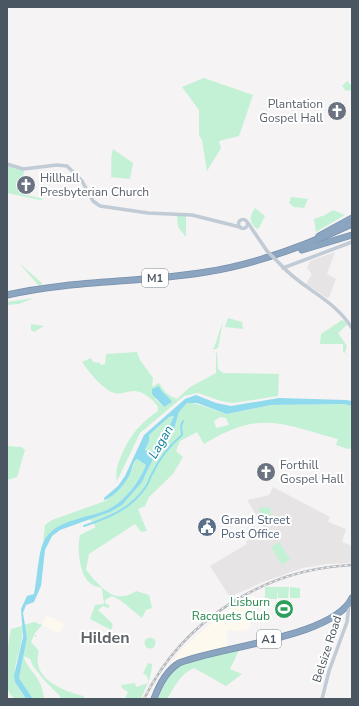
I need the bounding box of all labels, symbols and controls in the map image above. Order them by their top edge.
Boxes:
place label: Plantation Gospel Hall [259,96,323,126]
church icon: Plantation Gospel Hall [326,100,348,122]
place label: Hillhall Presbyterian Church [40,170,149,200]
church icon: Hillhall Presbyterian Church [15,174,37,196]
road number: M1 [142,269,168,287]
water label: Lagan [144,422,178,462]
place label: Forthill Gospel Hall [280,457,344,487]
church icon: Forthill Gospel Hall [255,461,277,483]
place label: Grand Street Post Office [221,512,291,542]
public building icon: Grand Street Post Office [196,516,218,538]
place label: Lisburn Racquets Club [192,594,270,624]
sports icon: Lisburn Racquets Club [273,598,295,620]
street label: Belsize Road [309,614,345,684]
district label: Hilden [80,627,130,649]
road number: A1 [257,630,281,648]

